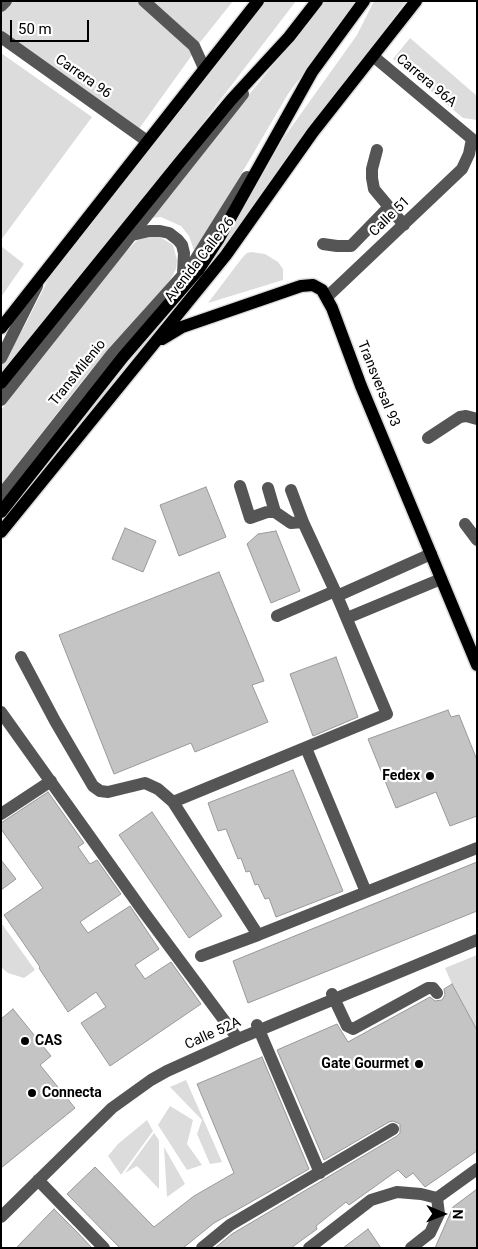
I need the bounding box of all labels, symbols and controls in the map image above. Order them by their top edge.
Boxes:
scale bar [12,10,91,42]
text: 50 m [18,20,52,38]
street label: Carrera 96A [392,51,460,111]
street label: Carrera 96 [52,52,114,102]
street label: Calle 51 [366,194,414,240]
street label: Avenida Calle 26 [162,214,238,306]
street label: TransMilenio [46,336,110,410]
street label: Transversal 93 [353,339,403,429]
place label: Fedex [382,768,420,784]
marker: Fedex [424,770,436,782]
street label: Calle 52A [182,1014,244,1054]
place label: CAS [35,1033,62,1049]
marker: CAS [19,1035,31,1047]
place label: Gate Gourmet [321,1056,409,1072]
marker: Gate Gourmet [413,1058,425,1070]
place label: Connecta [42,1085,102,1101]
marker: Connecta [26,1087,38,1099]
north arrow [418,1189,468,1239]
text: N [450,1209,466,1219]

